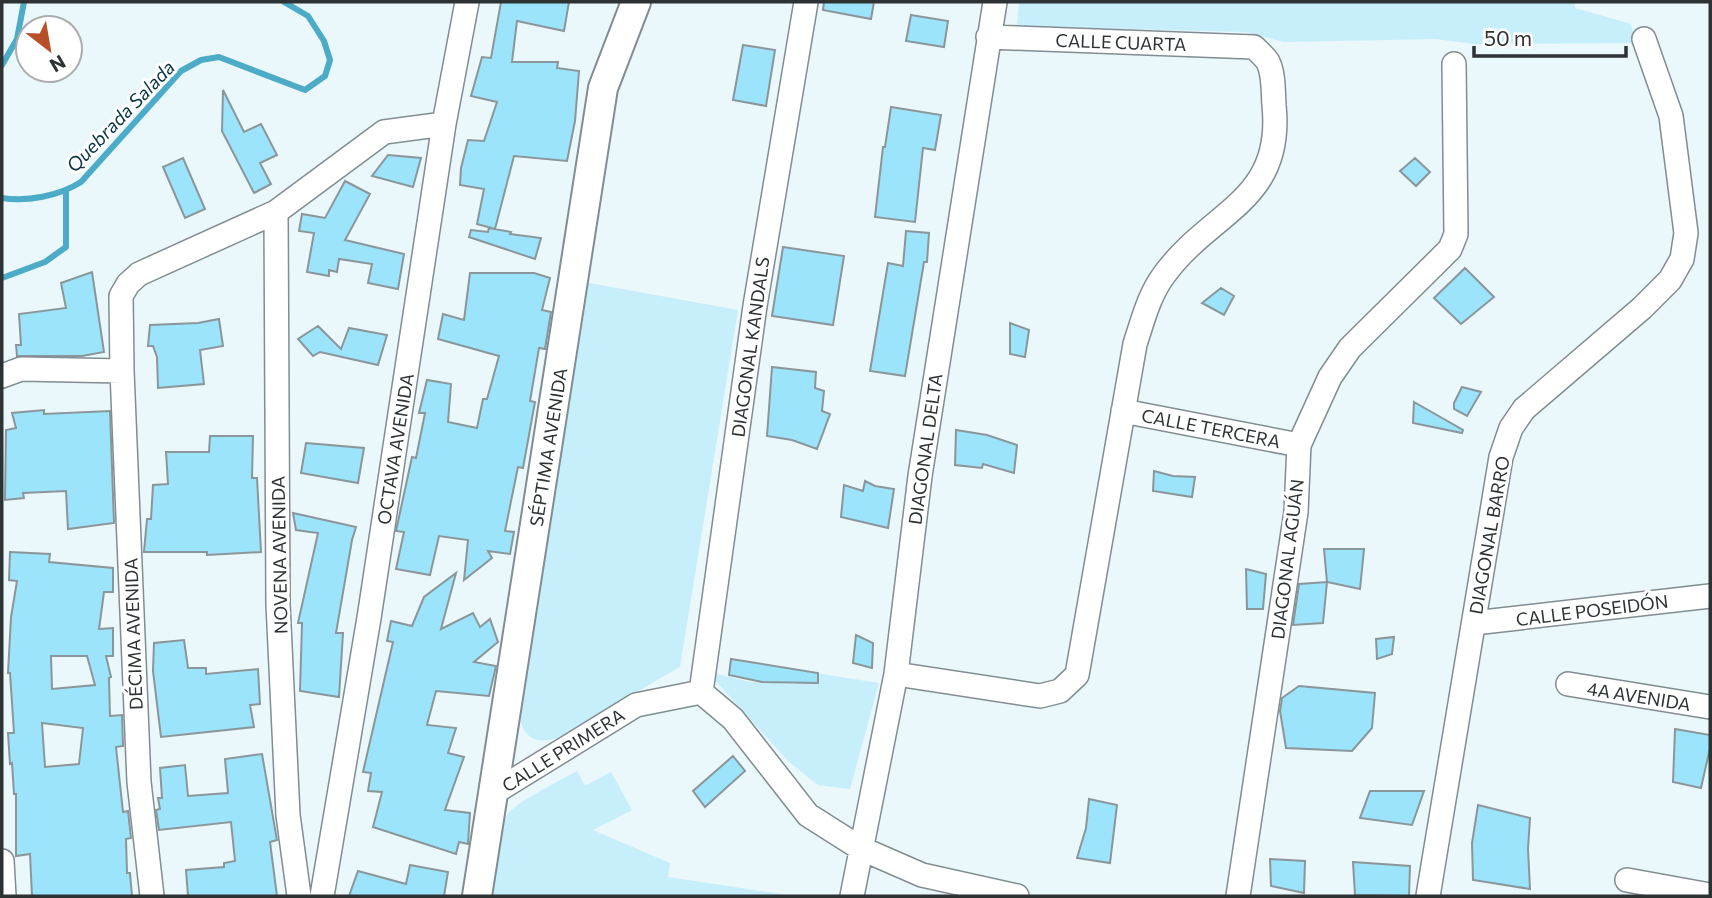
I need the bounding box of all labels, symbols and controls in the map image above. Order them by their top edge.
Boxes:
north arrow [14,14,84,84]
scale bar [1474,14,1626,58]
text: 50 m [1484,25,1532,50]
street label: CALLE CUARTA [1055,29,1187,55]
text: N [46,50,70,78]
water label: Quebrada Salada [61,55,179,177]
street label: DIAGONAL KANDALS [726,255,774,439]
street label: SÉPTIMA AVENIDA [525,366,571,528]
street label: OCTAVA AVENIDA [372,372,418,526]
street label: DIAGONAL DELTA [903,372,947,526]
street label: CALLE TERCERA [1140,404,1282,452]
street label: DIAGONAL BARRO [1464,454,1514,616]
street label: NOVENA AVENIDA [267,476,291,634]
street label: DIAGONAL AGUÁN [1266,478,1308,640]
street label: DÉCIMA AVENIDA [119,558,147,710]
street label: CALLE POSEIDÓN [1515,590,1669,630]
street label: 4A AVENIDA [1586,677,1692,715]
street label: CALLE PRIMERA [498,704,628,796]

